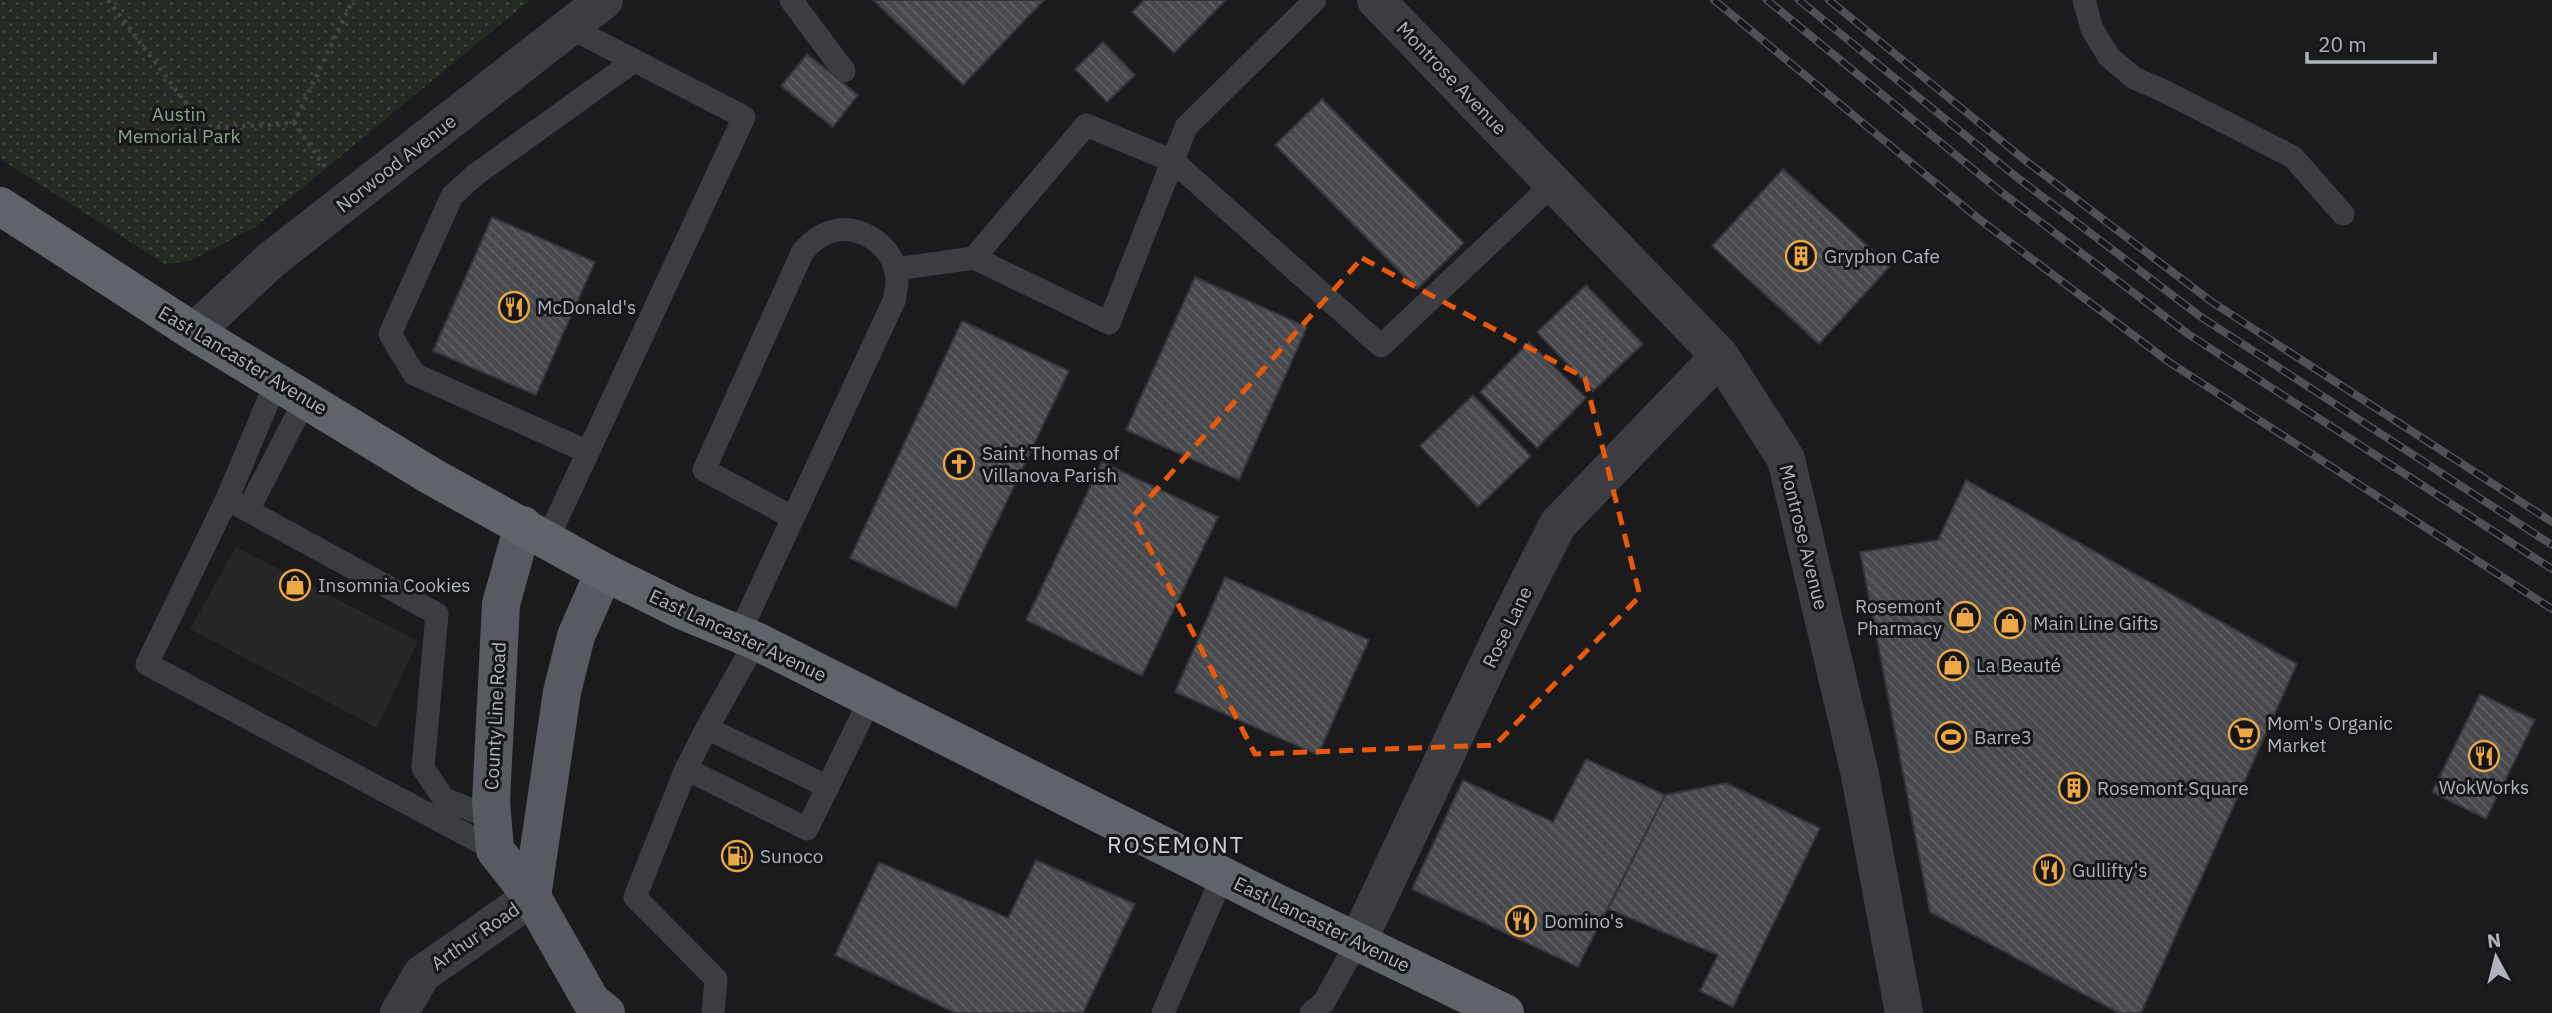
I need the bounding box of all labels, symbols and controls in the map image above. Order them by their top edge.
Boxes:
street label: Montrose Avenue [1392,16,1512,140]
scale bar [2307,21,2435,65]
text: 20 m [2318,30,2367,58]
park label: Austin Memorial Park [117,102,241,148]
street label: Norwood Avenue [331,109,461,217]
building icon: Gryphon Cafe [1784,239,1818,273]
place label: Gryphon Cafe [1824,244,1940,268]
restaurant icon: McDonald's [497,290,531,324]
place label: McDonald's [537,295,636,319]
street label: East Lancaster Avenue [154,300,332,420]
place label: Saint Thomas of Villanova Parish [982,441,1119,487]
church icon: Saint Thomas of Villanova Parish [942,447,976,481]
street label: Montrose Avenue [1774,462,1834,612]
shop icon: Insomnia Cookies [278,568,312,602]
place label: Insomnia Cookies [318,573,471,597]
street label: Rose Lane [1477,582,1537,672]
street label: East Lancaster Avenue [646,583,830,687]
place label: Rosemont Pharmacy [1855,594,1943,640]
shop icon: Rosemont Pharmacy [1948,600,1982,634]
shop icon: Main Line Gifts [1993,606,2027,640]
place label: Main Line Gifts [2033,611,2159,635]
street label: County Line Road [479,641,511,791]
shop icon: La Beauté [1936,648,1970,682]
place label: La Beauté [1976,653,2061,677]
place label: Mom's Organic Market [2267,711,2393,757]
supermarket icon: Mom's Organic Market [2227,717,2261,751]
sports icon: Barre3 [1934,720,1968,754]
place label: Barre3 [1974,725,2032,749]
restaurant icon: WokWorks [2467,739,2501,773]
building icon: Rosemont Square [2057,771,2091,805]
place label: WokWorks [2439,775,2529,799]
place label: Rosemont Square [2097,776,2249,800]
district label: ROSEMONT [1107,829,1245,859]
fuel station icon: Sunoco [720,839,754,873]
place label: Sunoco [760,844,823,868]
restaurant icon: Gullifty's [2032,853,2066,887]
place label: Gullifty's [2072,858,2148,882]
street label: East Lancaster Avenue [1230,871,1414,977]
street label: Arthur Road [426,897,524,975]
restaurant icon: Domino's [1504,904,1538,938]
place label: Domino's [1544,909,1624,933]
north arrow [2461,922,2531,992]
text: N [2486,927,2502,953]

